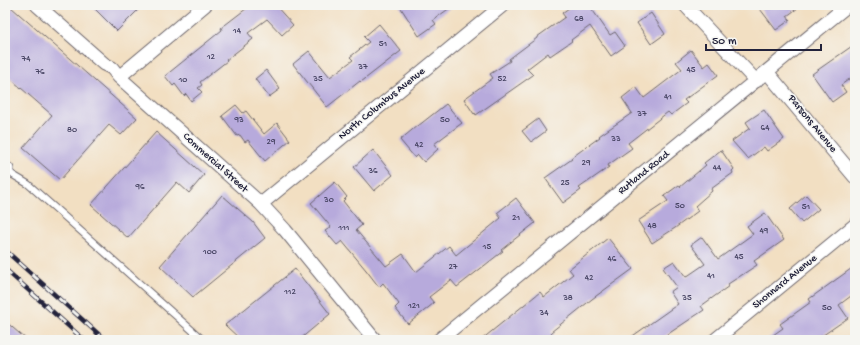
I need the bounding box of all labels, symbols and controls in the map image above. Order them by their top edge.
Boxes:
house number: 68 [574,14,584,25]
house number: 14 [232,26,242,37]
scale bar [706,26,821,52]
text: 50 m [712,35,737,49]
house number: 51 [379,39,388,50]
house number: 12 [206,52,216,63]
house number: 74 [21,54,31,65]
house number: 37 [357,62,368,73]
street label: North Columbus Avenue [336,65,428,143]
house number: 45 [687,65,696,76]
house number: 76 [34,67,45,78]
house number: 35 [312,74,323,85]
house number: 52 [497,74,507,85]
house number: 10 [178,75,187,86]
house number: 41 [664,92,672,103]
street label: Parsons Avenue [784,92,839,156]
house number: 37 [636,109,647,120]
house number: 93 [233,115,244,126]
house number: 50 [440,115,450,126]
house number: 64 [761,123,770,134]
house number: 80 [67,125,77,136]
street label: Commercial Street [180,131,251,196]
house number: 33 [610,134,621,145]
house number: 29 [267,137,276,148]
house number: 42 [415,140,424,151]
street label: Rutland Road [616,148,673,197]
house number: 29 [582,158,591,169]
house number: 44 [713,163,722,174]
house number: 36 [367,166,378,177]
house number: 25 [560,178,570,189]
house number: 96 [134,182,145,193]
house number: 30 [323,195,334,206]
house number: 50 [675,201,685,212]
house number: 51 [802,202,811,213]
house number: 21 [512,213,520,224]
house number: 48 [647,221,657,232]
house number: 111 [338,223,350,234]
house number: 49 [760,226,769,237]
house number: 15 [482,242,491,253]
house number: 100 [202,247,217,258]
house number: 45 [735,252,744,263]
street label: Shonnard Avenue [750,252,820,312]
house number: 46 [608,254,617,265]
house number: 27 [448,262,458,273]
house number: 41 [707,271,715,282]
house number: 42 [585,273,594,284]
house number: 112 [283,287,296,298]
house number: 38 [562,293,573,304]
house number: 35 [681,293,692,304]
house number: 121 [407,301,420,312]
house number: 50 [822,303,832,314]
house number: 34 [539,308,549,319]

